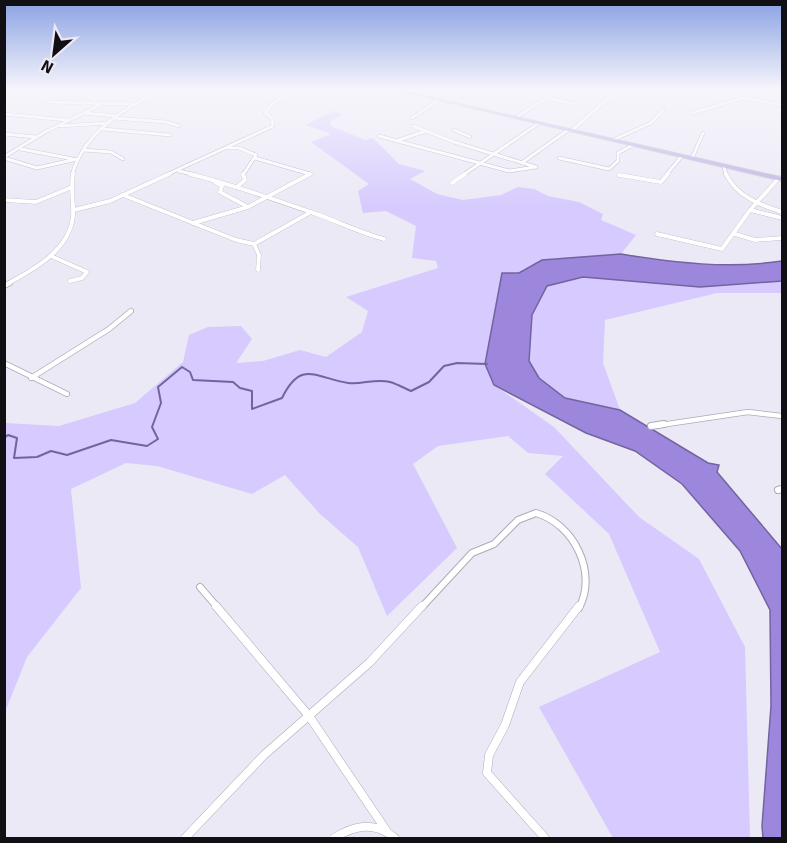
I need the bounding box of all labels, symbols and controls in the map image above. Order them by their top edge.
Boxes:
north arrow [24,24,84,84]
text: N [38,55,57,78]

